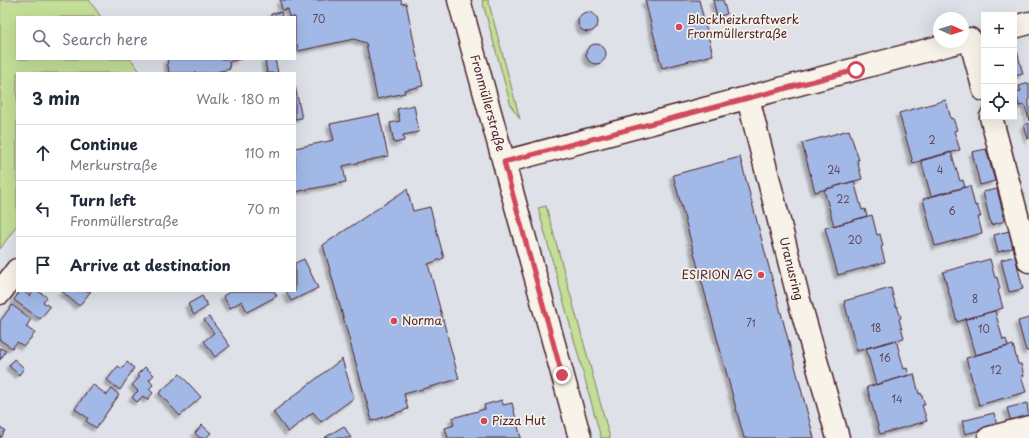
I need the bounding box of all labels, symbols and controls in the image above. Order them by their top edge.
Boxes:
place label: Blockheizkraftwerk Fronmüllerstraße [687,10,799,42]
house number: 70 [313,11,325,26]
north arrow [933,12,969,48]
map controls [981,12,1017,120]
button: + [981,12,1017,48]
search box [16,16,296,60]
marker: Blockheizkraftwerk Fronmüllerstraße [674,22,684,32]
icon: search [30,27,52,49]
text: Search here [62,27,148,50]
button: − [981,48,1017,84]
street label: Fronmüllerstraße [466,52,510,154]
route start [847,61,865,79]
button: locate [981,84,1017,120]
text: 3 min [32,85,80,111]
text: Walk · 180 m [197,89,280,108]
text: Continue [70,132,138,155]
house number: 2 [928,132,936,147]
icon: ahead [32,142,54,164]
text: 110 m [245,143,280,162]
text: Merkurstraße [70,155,157,174]
house number: 24 [827,162,841,177]
house number: 4 [937,162,944,177]
text: Turn left [70,188,136,211]
house number: 22 [836,191,850,206]
icon: left [32,198,54,220]
text: 70 m [247,199,280,218]
house number: 6 [948,203,956,218]
text: Fronmüllerstraße [70,211,178,230]
house number: 20 [848,232,862,247]
street label: Uranusring [775,235,809,302]
text: Arrive at destination [70,253,231,276]
icon: arrive [32,254,54,276]
place label: ESIRION AG [682,265,753,283]
marker: ESIRION AG [756,270,766,280]
house number: 8 [972,291,978,306]
place label: Norma [402,311,442,329]
house number: 71 [746,315,756,330]
marker: Norma [389,316,399,326]
house number: 18 [871,320,881,335]
house number: 10 [978,321,990,336]
house number: 16 [879,350,891,365]
house number: 12 [990,362,1002,377]
route end [553,366,571,384]
house number: 14 [891,391,903,406]
place label: Pizza Hut [492,411,546,429]
marker: Pizza Hut [479,416,489,426]

